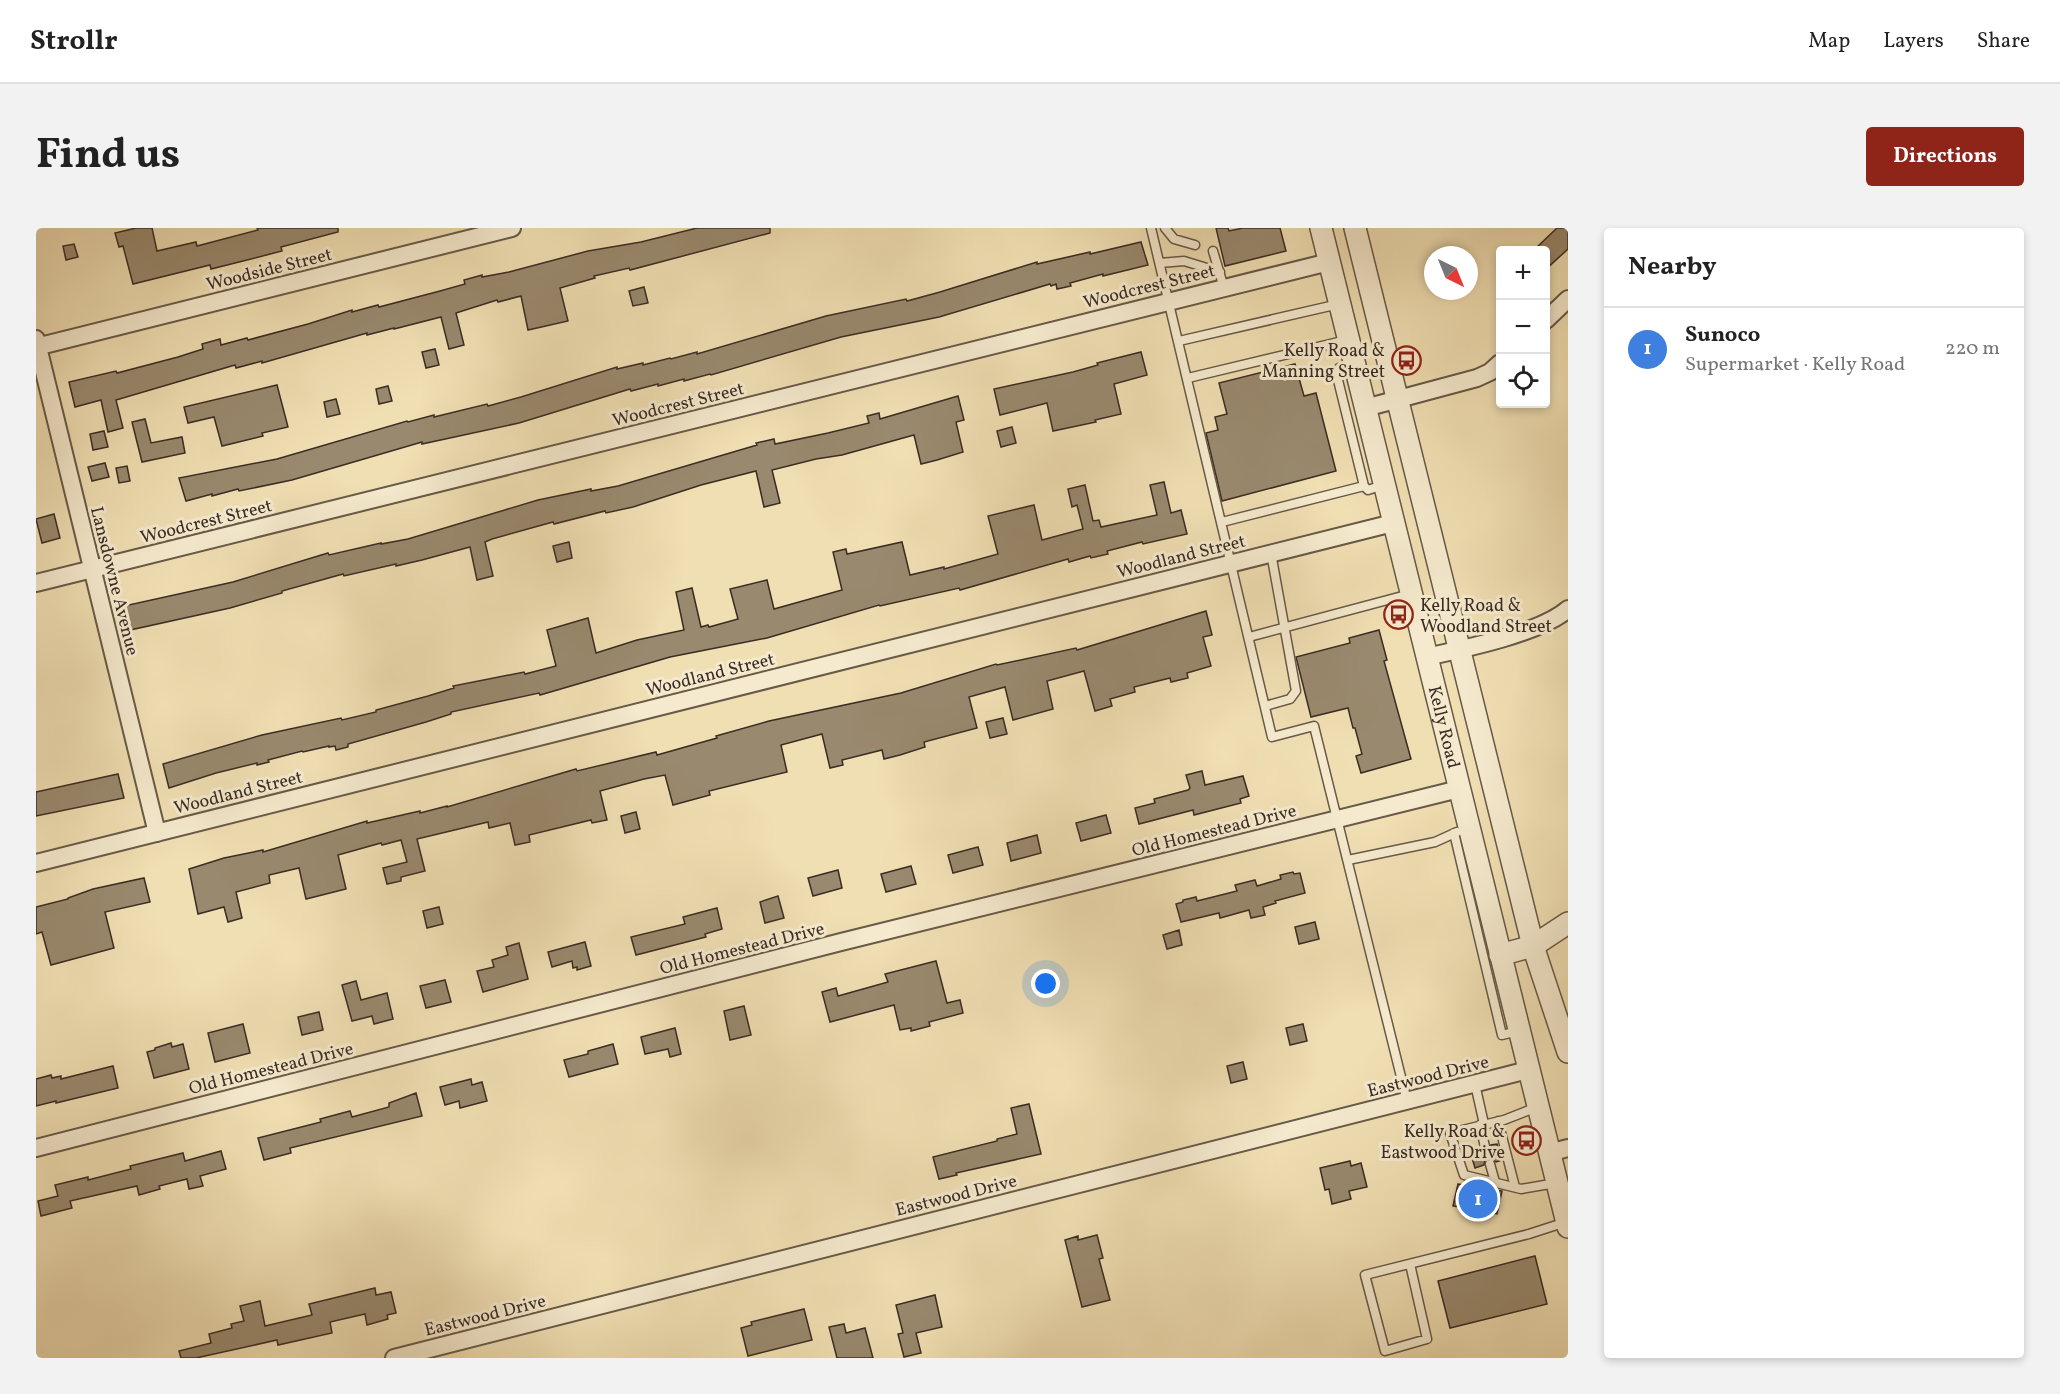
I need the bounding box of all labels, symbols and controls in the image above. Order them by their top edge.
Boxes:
text: Strollr [30,22,118,61]
text: Map [1808,27,1850,56]
text: Layers [1883,27,1944,56]
text: Share [1977,27,2030,56]
text: Find us [36,127,180,186]
button: Directions [1866,127,2024,186]
street label: Woodside Street [204,243,335,298]
north arrow [1424,246,1478,300]
map controls [1496,246,1550,408]
button: + [1496,246,1550,300]
text: Nearby [1628,249,1717,285]
street label: Woodcrest Street [1081,259,1218,316]
button: − [1496,300,1550,354]
text: Sunoco [1685,320,1760,351]
text: 1 [1643,335,1652,363]
text: 220 m [1945,335,2000,363]
place label: Kelly Road & Manning Street [1262,339,1385,385]
bus stop icon: Kelly Road & Manning Street [1390,344,1422,376]
text: Supermarket · Kelly Road [1685,351,1905,379]
button: locate [1496,354,1550,408]
street label: Woodcrest Street [610,377,747,434]
street label: Woodcrest Street [138,494,275,551]
street label: Lansdowne Avenue [83,504,144,658]
street label: Woodland Street [1114,529,1248,586]
place label: Kelly Road & Woodland Street [1420,594,1552,640]
bus stop icon: Kelly Road & Woodland Street [1383,599,1415,631]
street label: Woodland Street [643,647,777,704]
street label: Kelly Road [1421,683,1465,771]
street label: Woodland Street [171,765,305,822]
street label: Old Homestead Drive [1129,799,1299,864]
street label: Old Homestead Drive [657,917,827,982]
your location [1031,969,1060,998]
street label: Old Homestead Drive [186,1037,356,1102]
street label: Eastwood Drive [1365,1050,1492,1105]
place label: Kelly Road & Eastwood Drive [1381,1120,1505,1166]
bus stop icon: Kelly Road & Eastwood Drive [1510,1125,1542,1157]
street label: Eastwood Drive [893,1169,1020,1224]
pin: 1 [1458,1176,1498,1222]
street label: Eastwood Drive [422,1289,549,1344]

